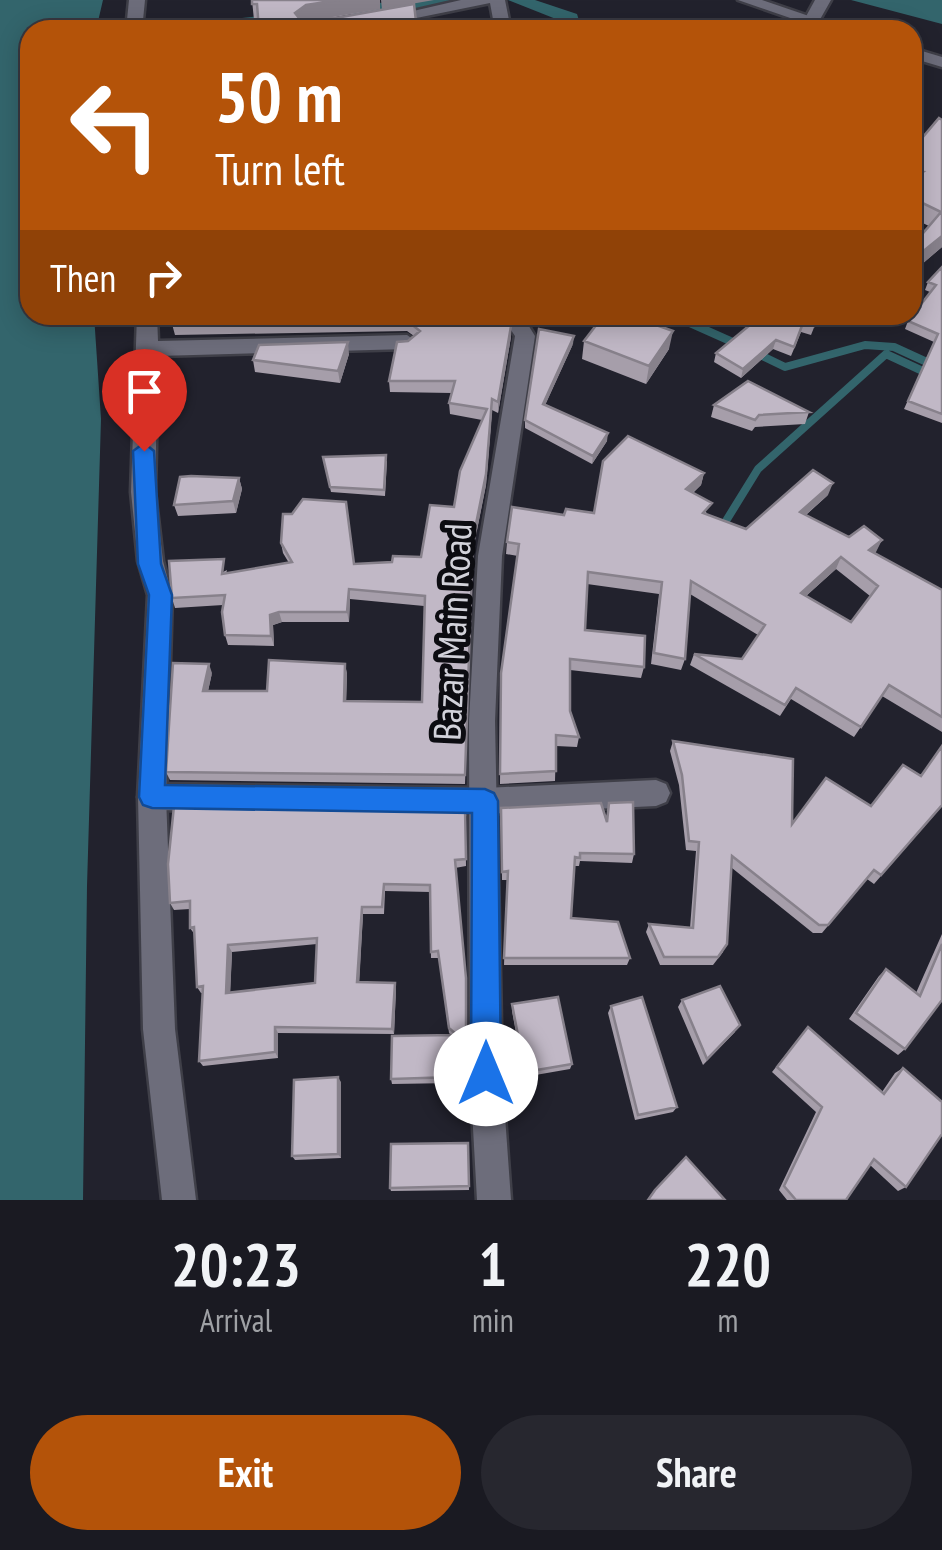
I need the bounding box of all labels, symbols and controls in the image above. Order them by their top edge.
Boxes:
text: 50 m [215,51,343,141]
icon: left [50,60,180,190]
text: Turn left [215,139,345,197]
icon: right [136,250,191,305]
text: Then [50,253,116,302]
pin [102,349,187,452]
icon: arrive [117,364,172,419]
street label: Bazar Main Road [421,522,482,742]
position arrow [434,1022,538,1126]
text: 20:23 [171,1225,301,1303]
text: 1 [479,1225,507,1303]
text: 220 [685,1225,771,1303]
text: Arrival [200,1299,272,1341]
text: min [472,1299,514,1341]
text: m [717,1299,738,1341]
button: Exit [30,1415,461,1530]
button: Share [481,1415,912,1530]

